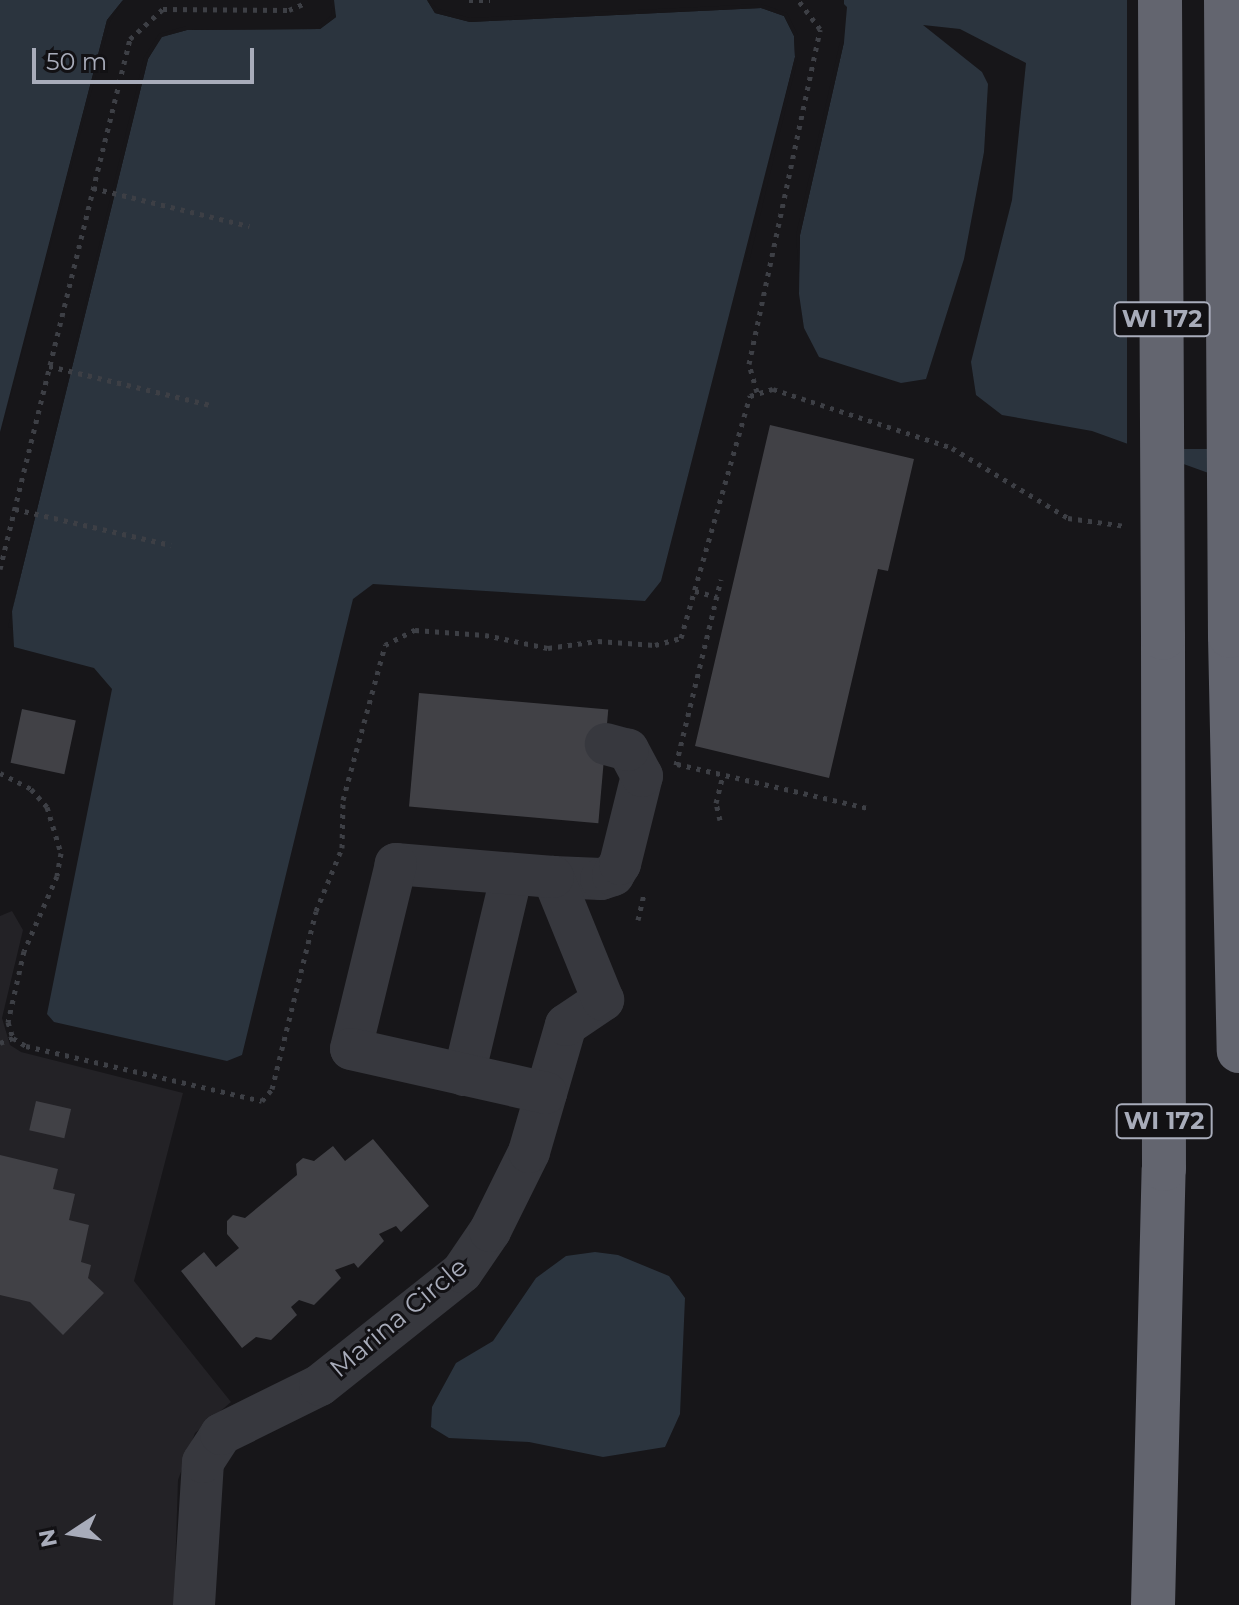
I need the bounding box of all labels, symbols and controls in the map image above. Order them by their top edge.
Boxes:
scale bar [36,32,258,82]
text: 50 m [46,47,107,76]
road number: WI 172 [1112,299,1212,339]
road number: WI 172 [1114,1101,1214,1141]
street label: Marina Circle [324,1251,474,1385]
north arrow [32,1493,112,1573]
text: N [33,1527,63,1550]

